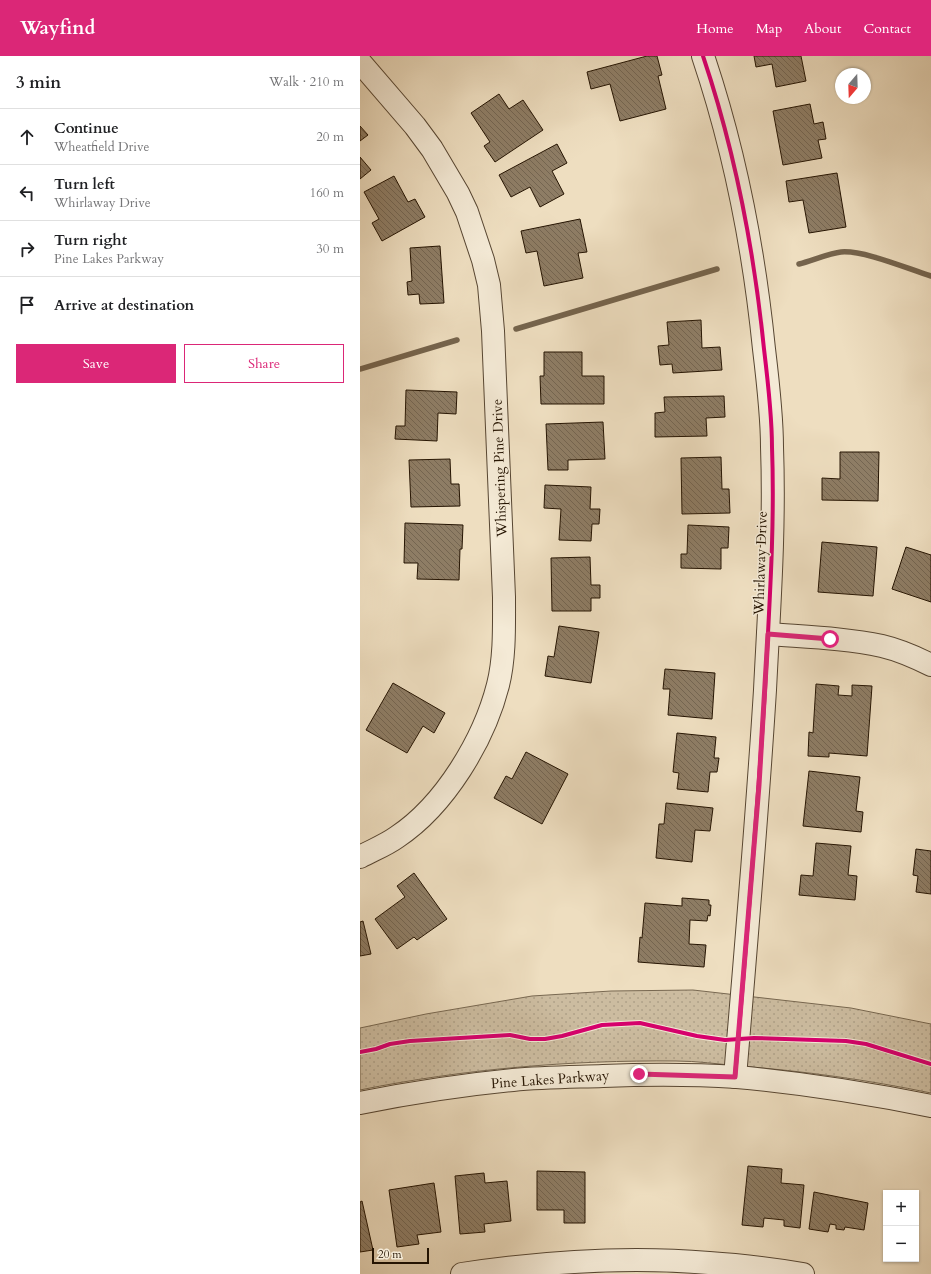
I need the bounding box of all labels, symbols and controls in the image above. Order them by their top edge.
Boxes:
text: Wayfind [20,15,95,41]
text: Home [696,19,734,38]
text: Map [756,19,782,38]
text: About [804,19,841,38]
text: Contact [863,19,911,38]
north arrow [835,68,871,104]
text: 3 min [16,71,61,94]
text: Walk · 210 m [269,73,344,91]
text: Continue [54,118,119,138]
icon: ahead [16,126,38,148]
text: 20 m [316,128,344,146]
text: Wheatfield Drive [54,138,150,156]
text: Turn left [54,174,115,194]
icon: left [16,182,38,204]
text: 160 m [310,184,344,202]
text: Whirlaway Drive [54,194,151,212]
text: Turn right [54,230,127,250]
icon: right [16,238,38,260]
text: 30 m [316,240,344,258]
text: Pine Lakes Parkway [54,250,164,268]
icon: arrive [16,294,38,316]
text: Arrive at destination [54,295,194,315]
button: Save [16,344,176,383]
button: Share [184,344,344,383]
street label: Whispering Pine Drive [488,399,511,538]
street label: Whirlaway Drive [749,511,772,616]
route start [821,630,839,648]
route end [630,1065,648,1083]
street label: Pine Lakes Parkway [490,1066,611,1093]
map controls [883,1190,919,1262]
button: + [883,1190,919,1226]
button: − [883,1226,919,1262]
scale bar [372,1246,429,1265]
text: 20 m [378,1247,402,1262]

